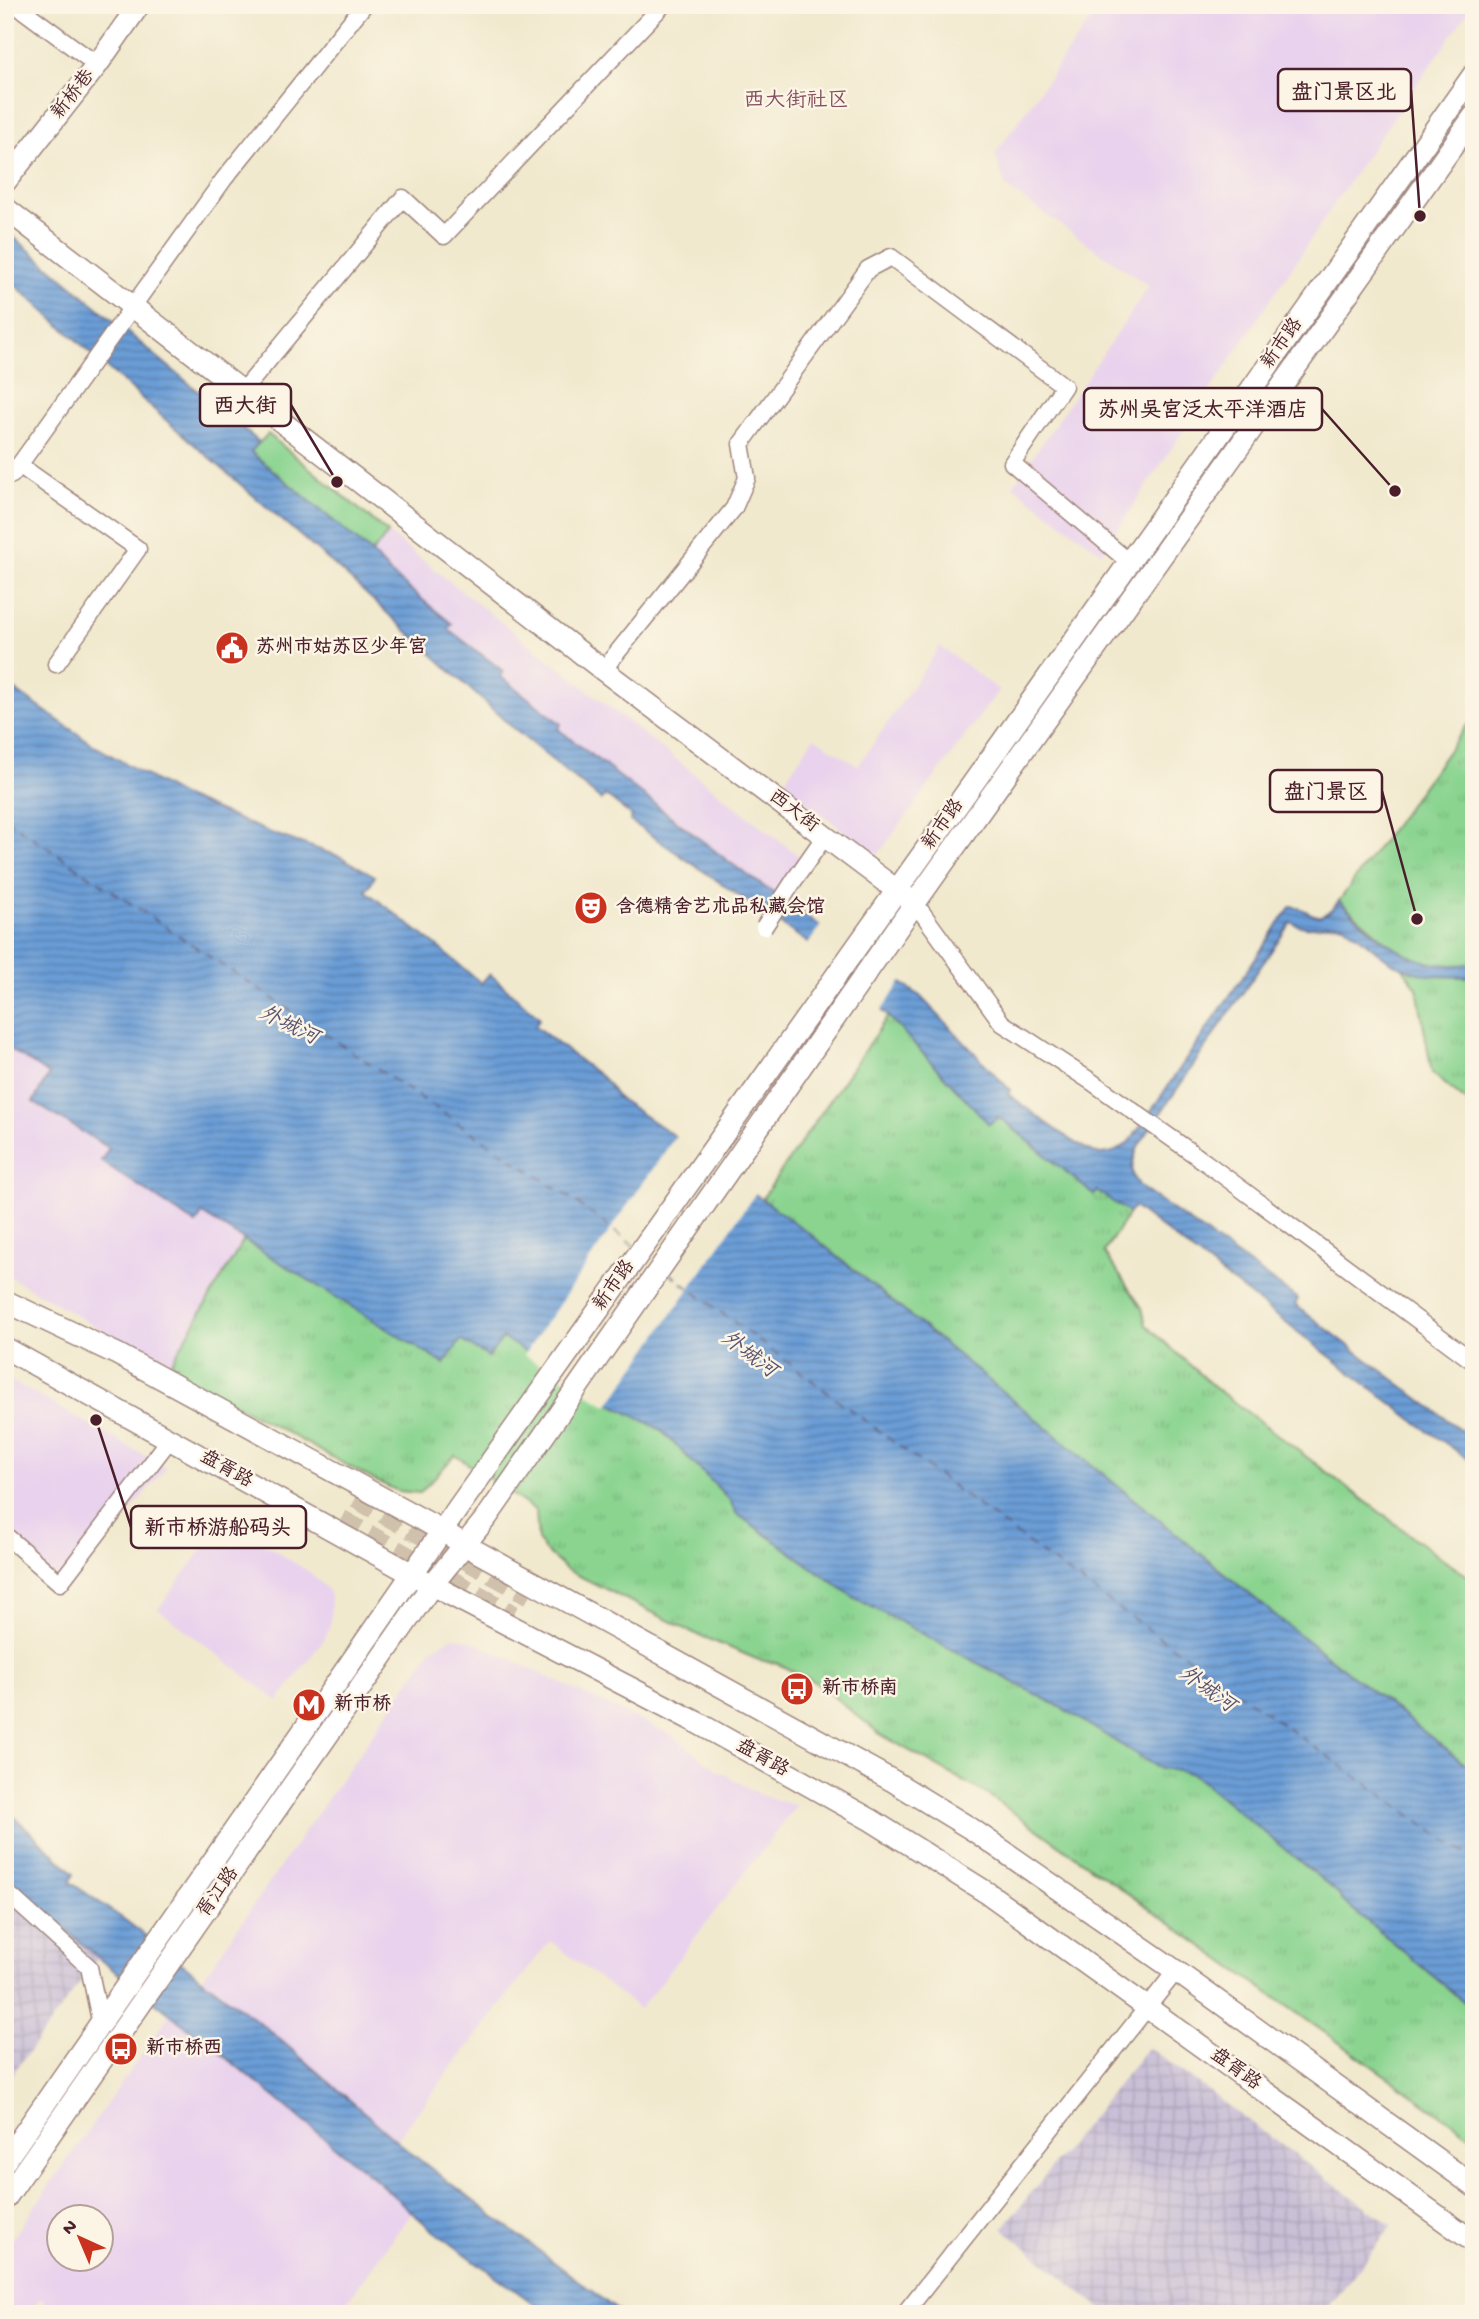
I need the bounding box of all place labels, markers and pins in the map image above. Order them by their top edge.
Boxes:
callout: 盘门景区北 [1278,69,1411,111]
callout: 西大街 [200,384,291,426]
callout: 苏州吴宫泛太平洋酒店 [1084,388,1322,430]
public building icon: 苏州市姑苏区少年宫 [213,629,251,667]
place label: 苏州市姑苏区少年宫 [256,636,427,660]
callout: 盘门景区 [1270,770,1382,812]
theatre icon: 含德精舍艺术品私藏会馆 [572,889,610,927]
place label: 含德精舍艺术品私藏会馆 [616,896,825,920]
callout: 新市桥游船码头 [131,1506,306,1548]
bus stop icon: 新市桥南 [778,1670,816,1708]
place label: 新市桥南 [822,1677,898,1701]
metro station icon: 新市桥 [290,1686,328,1724]
place label: 新市桥 [334,1693,391,1717]
bus stop icon: 新市桥西 [102,2030,140,2068]
place label: 新市桥西 [146,2037,222,2061]

